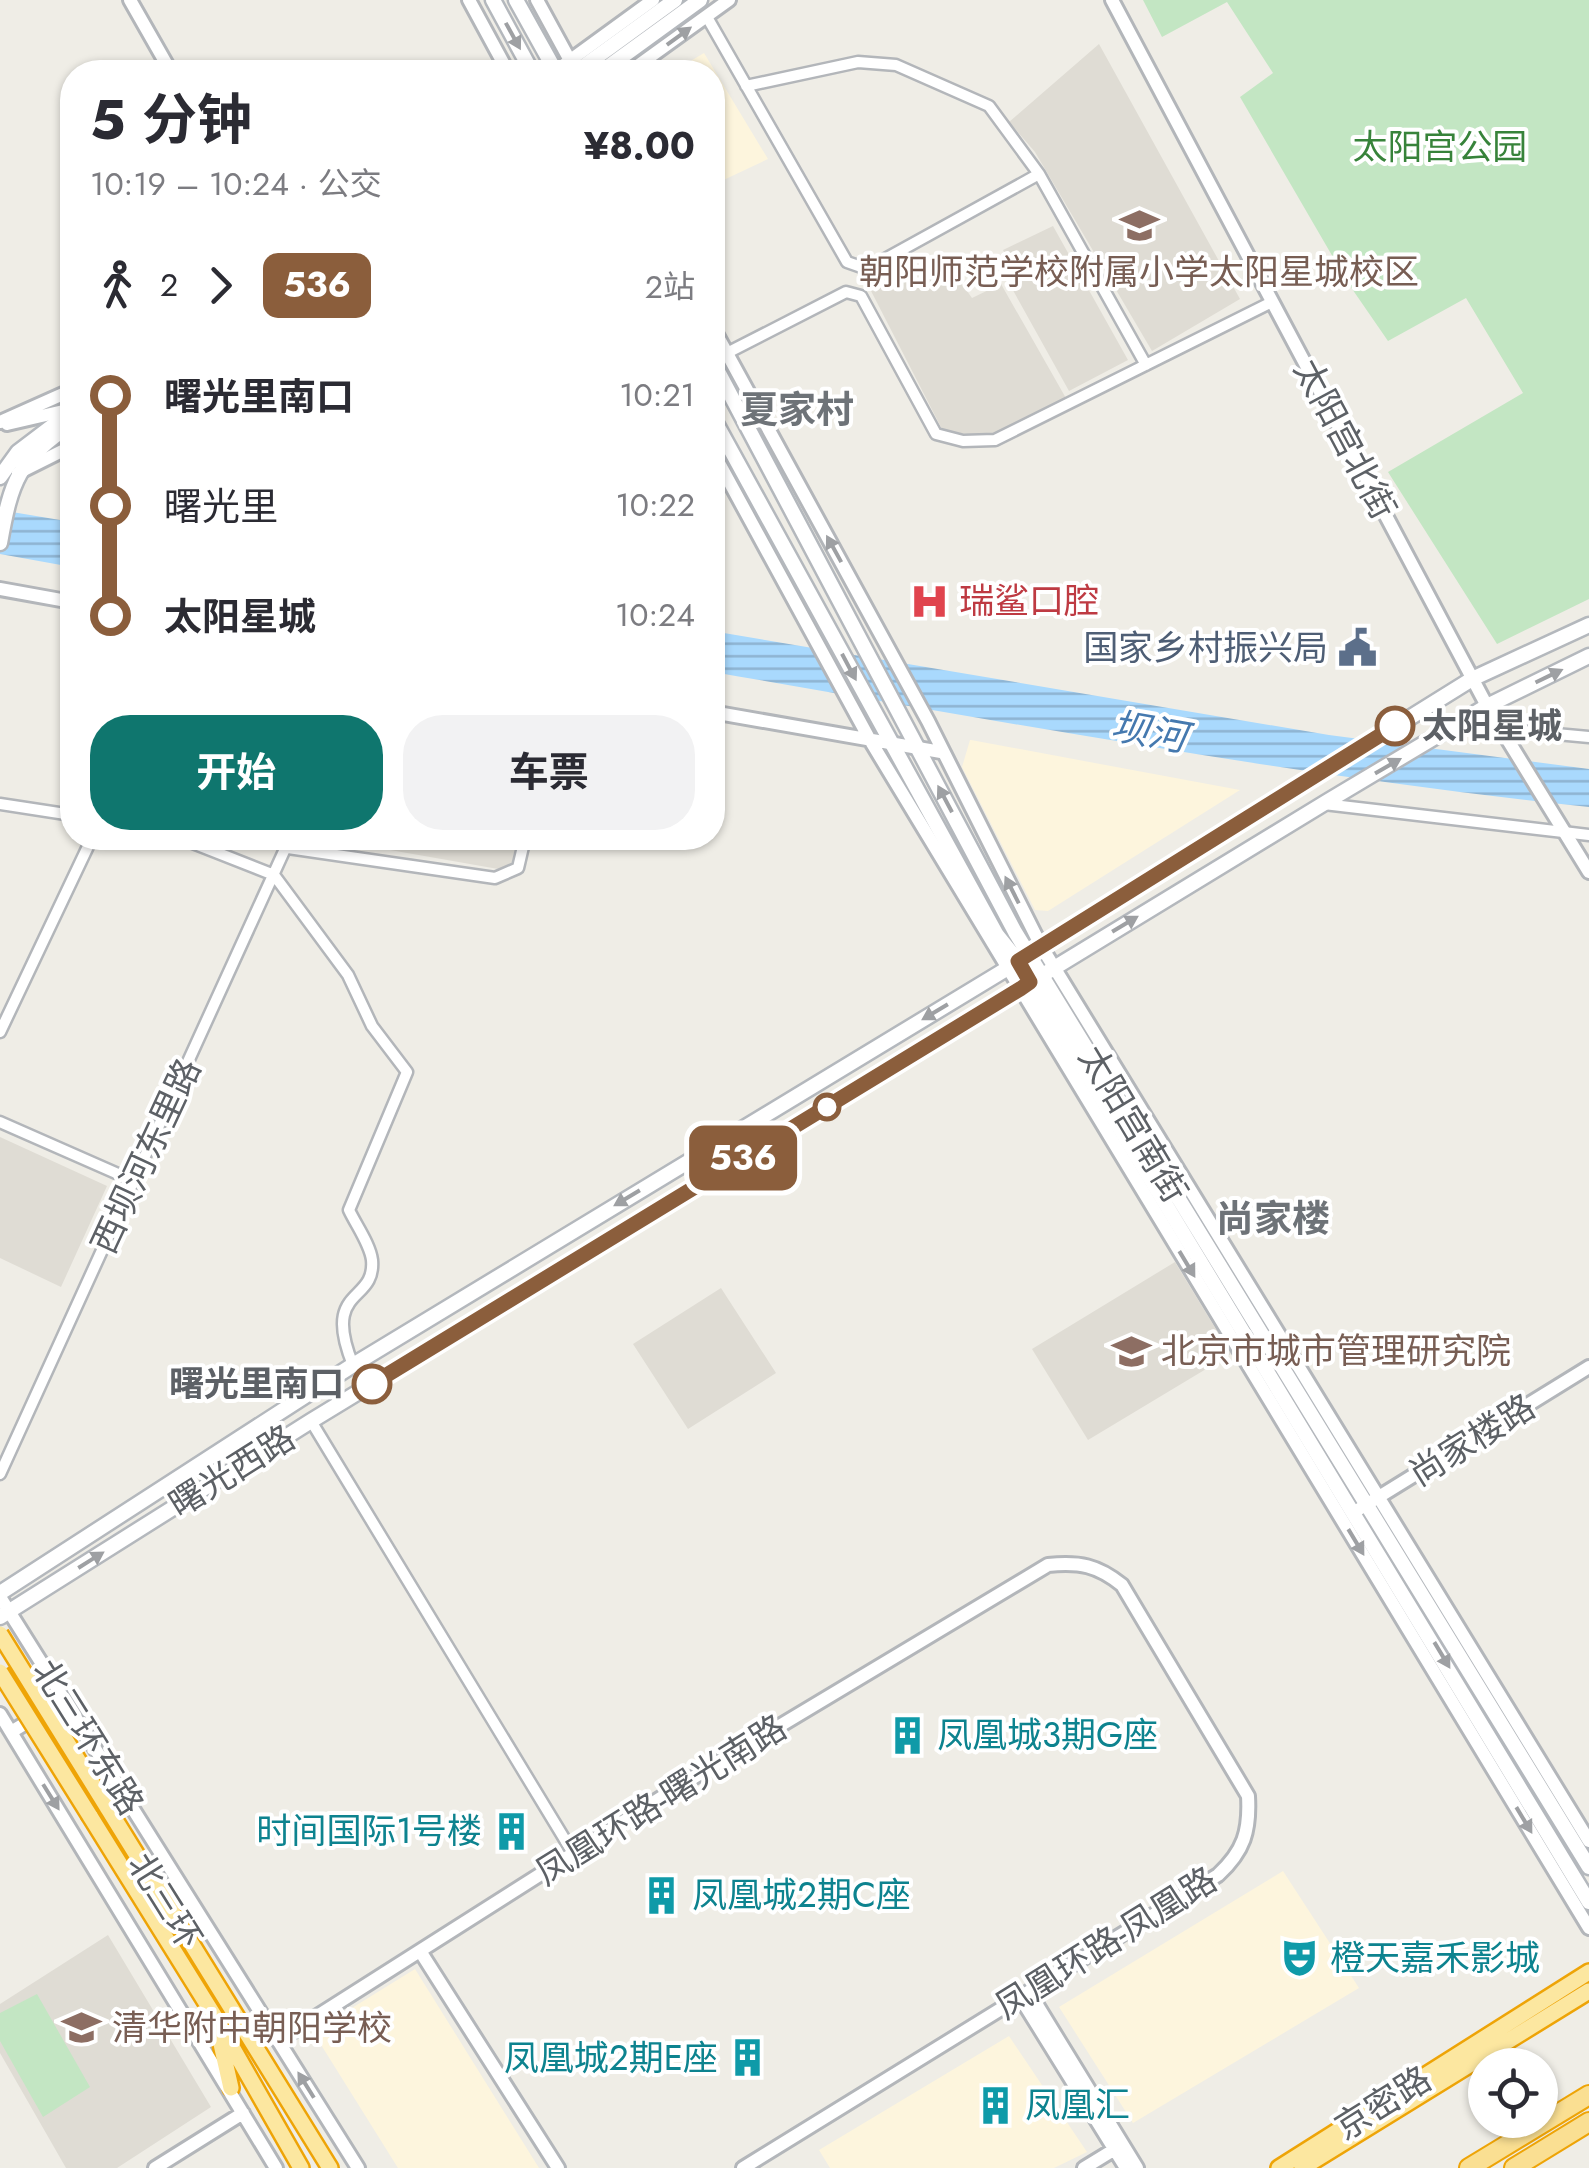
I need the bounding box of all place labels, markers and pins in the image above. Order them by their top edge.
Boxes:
school or university icon: 朝阳师范学校附属小学太阳星城校区 [1118,204,1160,246]
place label: 朝阳师范学校附属小学太阳星城校区 [859,247,1419,297]
place label: 瑞鲨口腔 [959,576,1099,626]
hospital icon: 瑞鲨口腔 [908,580,950,622]
place label: 国家乡村振兴局 [1083,623,1328,673]
public building icon: 国家乡村振兴局 [1337,627,1379,669]
place label: 太阳星城 [1422,701,1562,751]
marker: 太阳星城 [1376,707,1414,745]
unlabelled marker [814,1094,840,1120]
place label: 北京市城市管理研究院 [1161,1326,1511,1376]
school or university icon: 北京市城市管理研究院 [1110,1330,1152,1372]
place label: 曙光里南口 [169,1359,344,1409]
marker: 曙光里南口 [353,1365,391,1403]
place label: 凤凰城3期G座 [937,1710,1158,1760]
building icon: 凤凰城3期G座 [886,1714,928,1756]
place label: 时间国际1号楼 [256,1806,482,1856]
building icon: 时间国际1号楼 [491,1810,533,1852]
place label: 凤凰城2期C座 [692,1870,911,1920]
building icon: 凤凰城2期C座 [641,1874,683,1916]
place label: 橙天嘉禾影城 [1330,1933,1540,1983]
theatre icon: 橙天嘉禾影城 [1279,1937,1321,1979]
place label: 清华附中朝阳学校 [112,2003,392,2053]
school or university icon: 清华附中朝阳学校 [61,2007,103,2049]
place label: 凤凰城2期E座 [504,2033,718,2083]
building icon: 凤凰城2期E座 [727,2037,769,2079]
place label: 凤凰汇 [1025,2080,1130,2130]
building icon: 凤凰汇 [974,2084,1016,2126]

